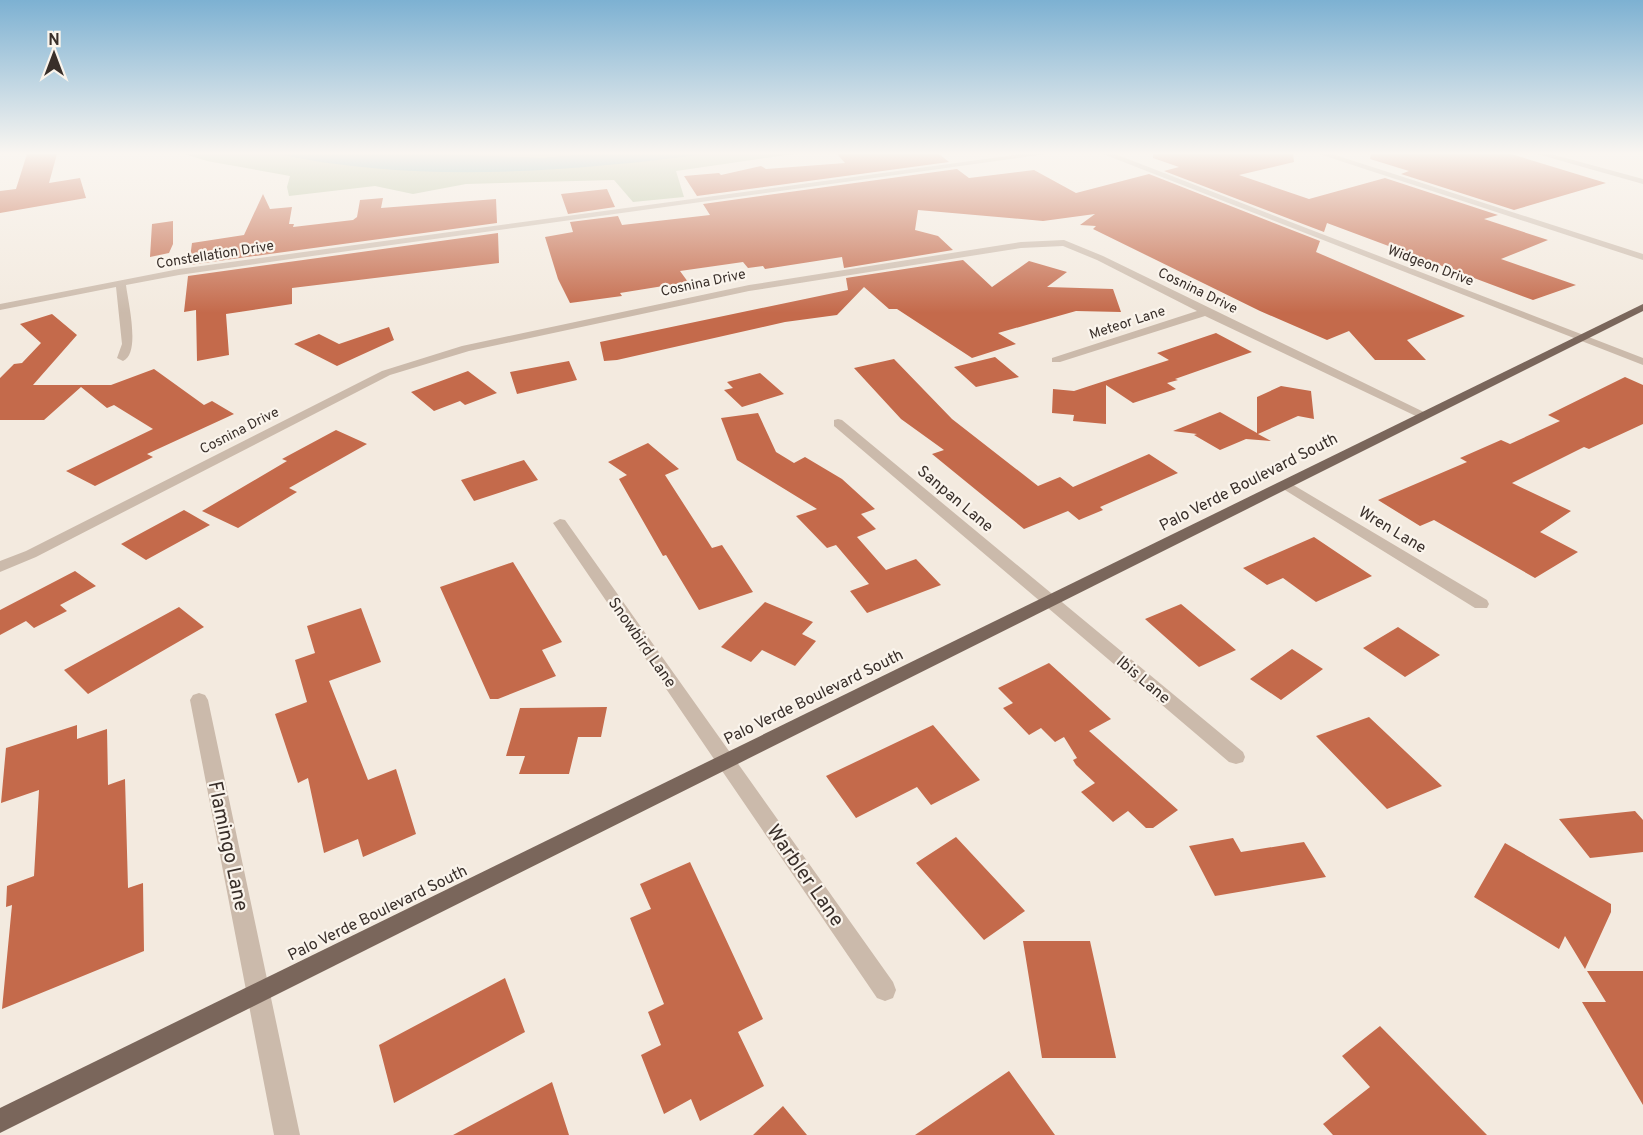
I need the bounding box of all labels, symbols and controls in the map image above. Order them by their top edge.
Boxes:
north arrow [24,24,84,84]
text: N [48,31,60,51]
street label: Constellation Drive [155,238,275,273]
street label: Widgeon Drive [1385,242,1476,291]
street label: Cosnina Drive [1155,265,1240,318]
street label: Cosnina Drive [659,266,747,301]
street label: Meteor Lane [1087,303,1168,344]
street label: Cosnina Drive [197,404,282,459]
street label: Palo Verde Boulevard South [1156,429,1341,536]
street label: Sanpan Lane [912,462,997,537]
street label: Wren Lane [1355,503,1429,559]
street label: Snowbird Lane [603,594,680,692]
street label: Palo Verde Boulevard South [721,646,907,750]
street label: Ibis Lane [1112,652,1174,709]
street label: Flamingo Lane [201,779,253,914]
street label: Warbler Lane [760,820,849,932]
street label: Palo Verde Boulevard South [285,862,471,966]

